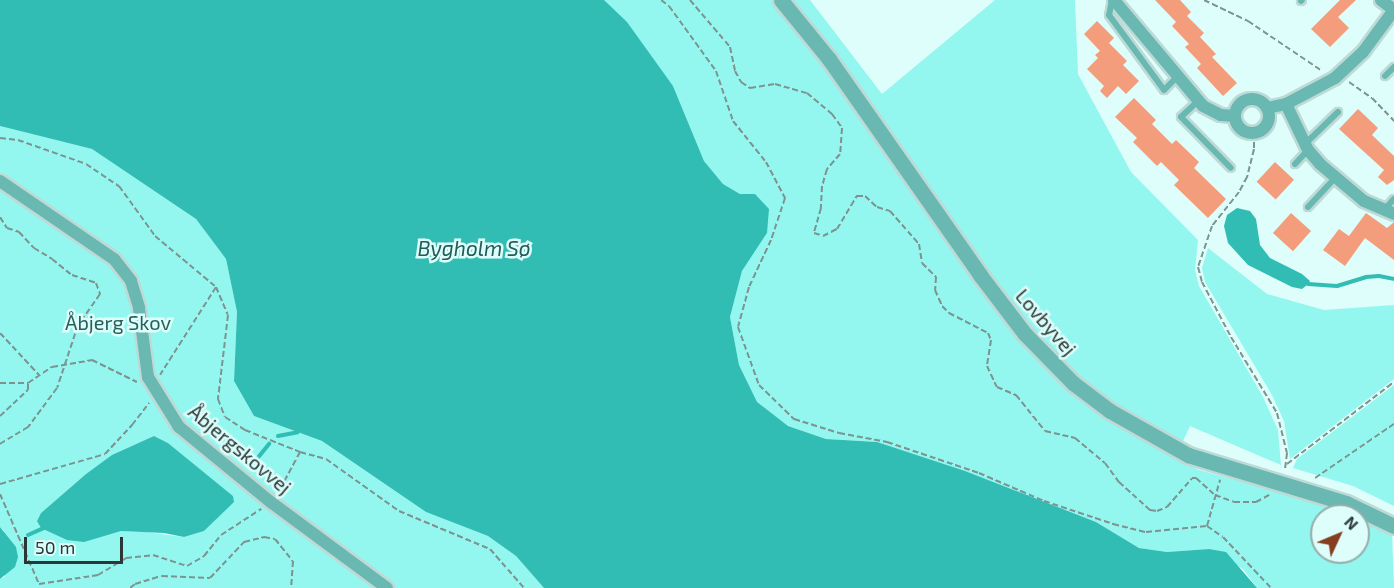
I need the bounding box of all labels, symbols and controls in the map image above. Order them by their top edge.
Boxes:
water label: Bygholm Sø [417,235,531,261]
street label: Lovbyvej [1011,284,1081,360]
park label: Åbjerg Skov [65,310,171,334]
street label: Åbjergskovvej [184,399,296,499]
north arrow [1310,504,1370,564]
text: N [1341,512,1363,533]
scale bar [27,525,126,563]
text: 50 m [35,536,75,558]

